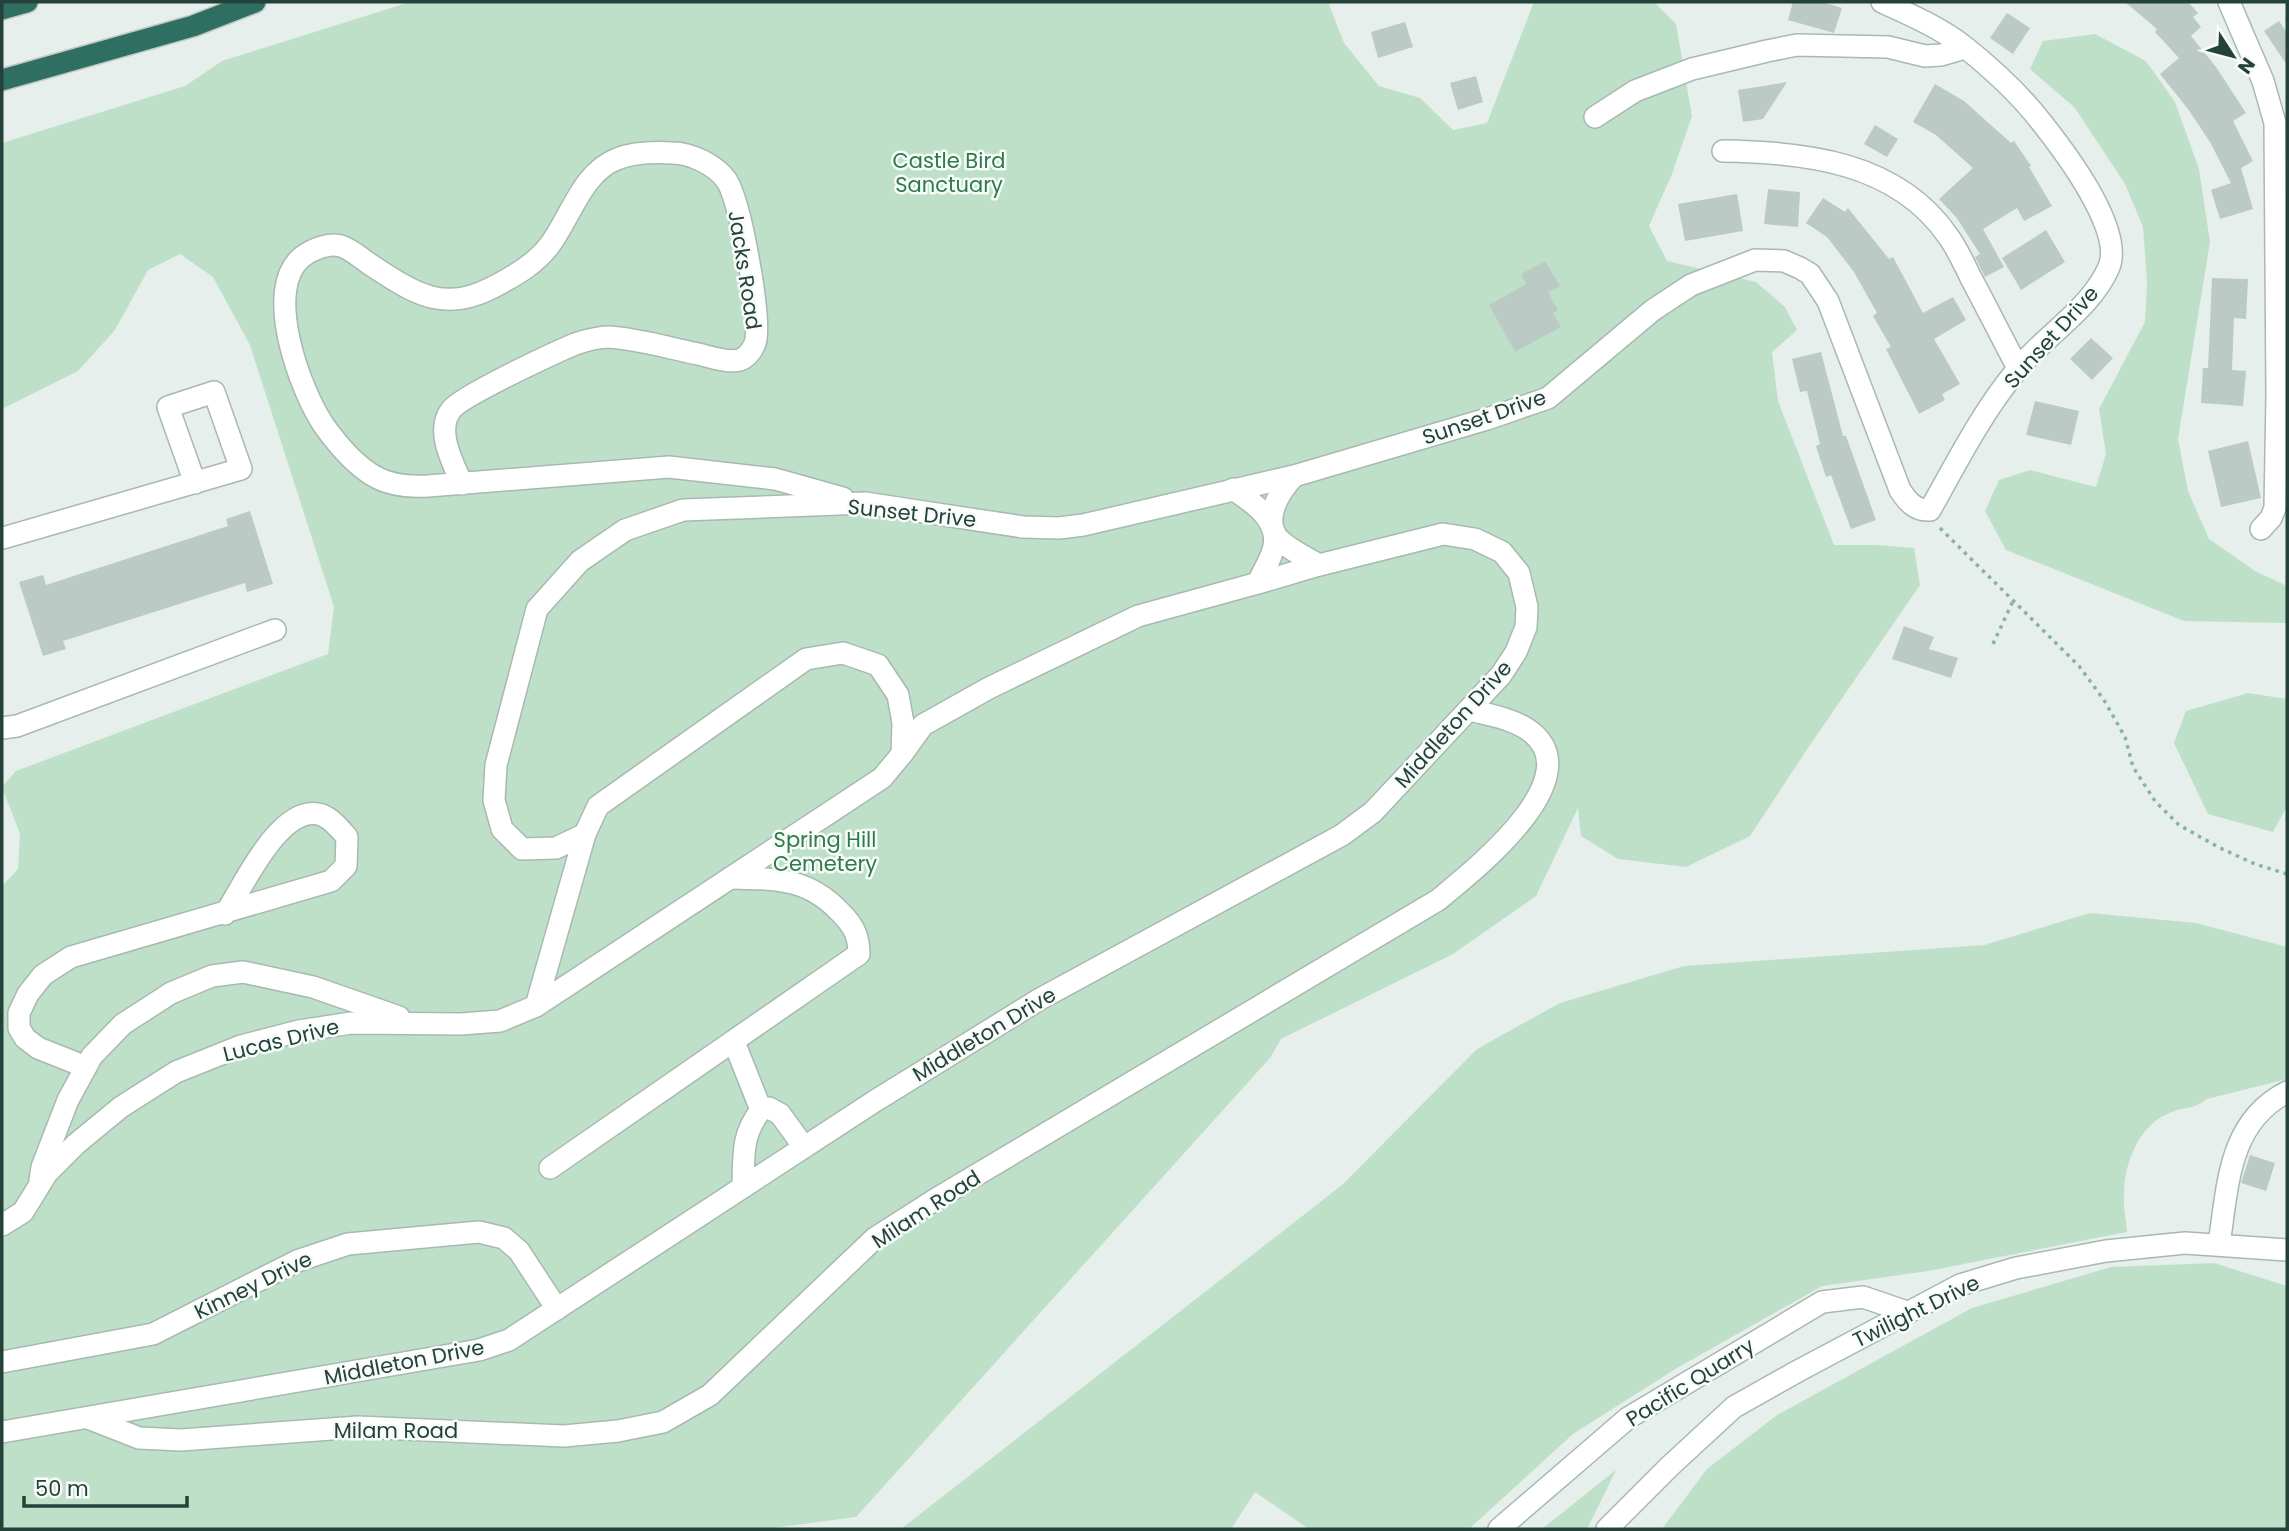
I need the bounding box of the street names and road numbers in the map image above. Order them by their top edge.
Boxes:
street label: Jacks Road [721,208,769,332]
street label: Sunset Drive [1997,279,2105,395]
street label: Sunset Drive [1418,382,1550,452]
street label: Sunset Drive [846,492,978,534]
street label: Middleton Drive [1388,654,1518,794]
street label: Middleton Drive [907,980,1061,1088]
street label: Lucas Drive [220,1012,342,1068]
street label: Milam Road [866,1163,986,1255]
street label: Kinney Drive [189,1244,317,1326]
street label: Twilight Drive [1848,1268,1984,1354]
street label: Pacific Quarry [1620,1331,1760,1433]
street label: Middleton Drive [321,1332,487,1392]
street label: Milam Road [334,1416,458,1445]

